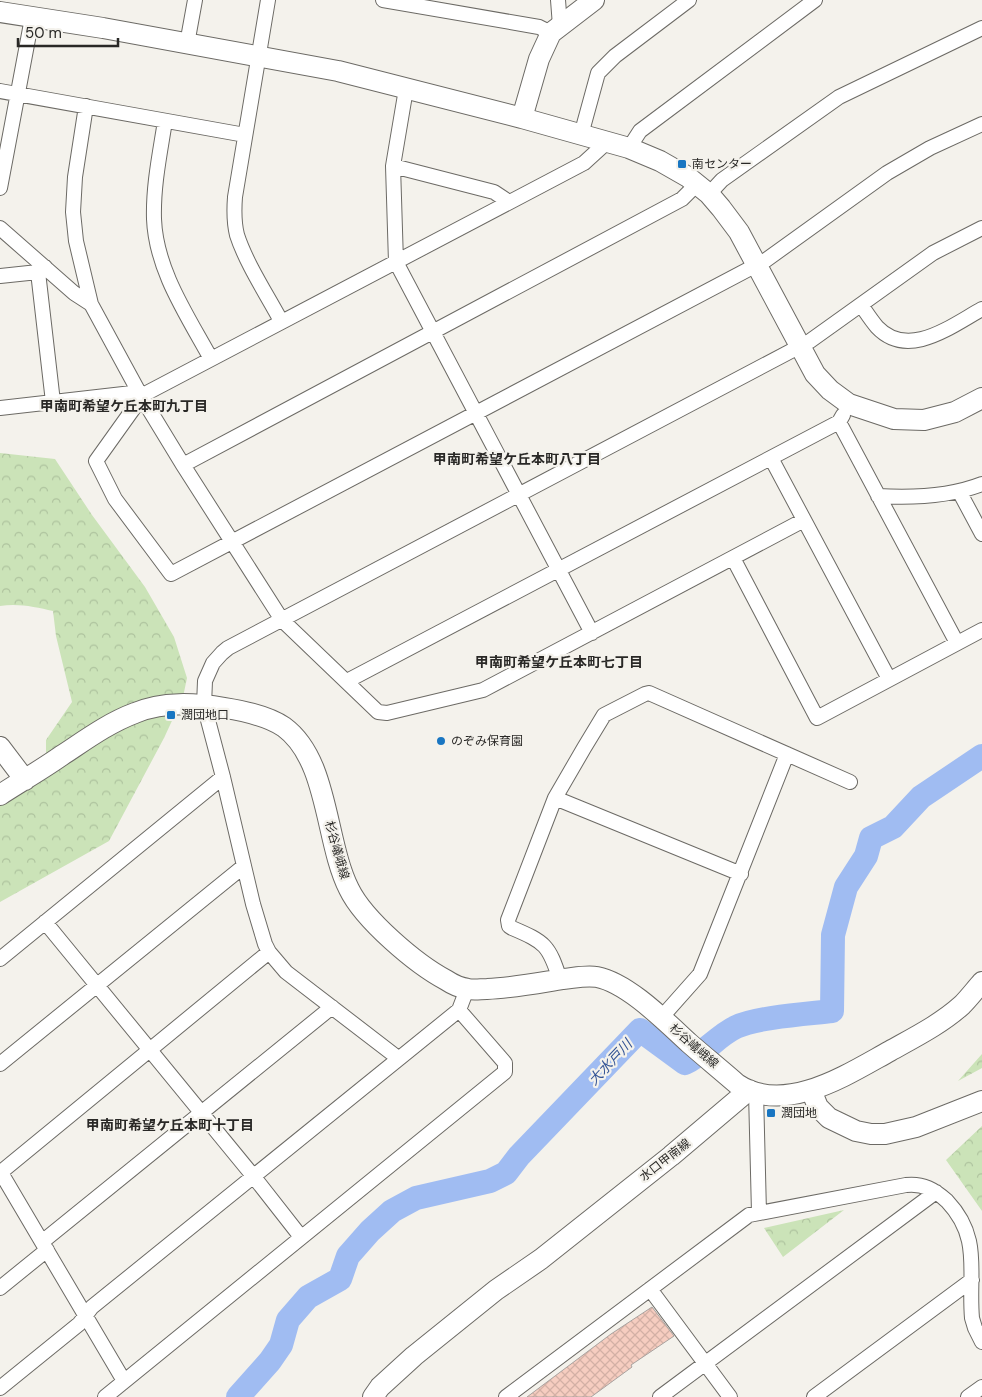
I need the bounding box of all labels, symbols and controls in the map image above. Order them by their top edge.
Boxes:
scale bar [18,15,118,47]
text: 50 m [25,23,62,43]
place label: 南センター [692,156,752,172]
marker: 南センター [676,158,688,170]
district label: 甲南町希望ケ丘本町九丁目 [40,397,208,415]
district label: 甲南町希望ケ丘本町八丁目 [433,450,601,468]
district label: 甲南町希望ケ丘本町七丁目 [475,653,643,671]
place label: 潤団地口 [181,707,229,723]
marker: 潤団地口 [165,709,177,721]
place label: のぞみ保育園 [451,733,523,749]
marker: のぞみ保育園 [435,735,447,747]
street label: 杉谷嶬峨線 [321,819,353,881]
street label: 杉谷嶬峨線 [666,1020,722,1072]
water label: 大水戸川 [584,1034,637,1089]
place label: 潤団地 [781,1105,817,1121]
marker: 潤団地 [765,1107,777,1119]
district label: 甲南町希望ケ丘本町十丁目 [86,1116,254,1134]
street label: 水口甲南線 [636,1135,694,1185]

